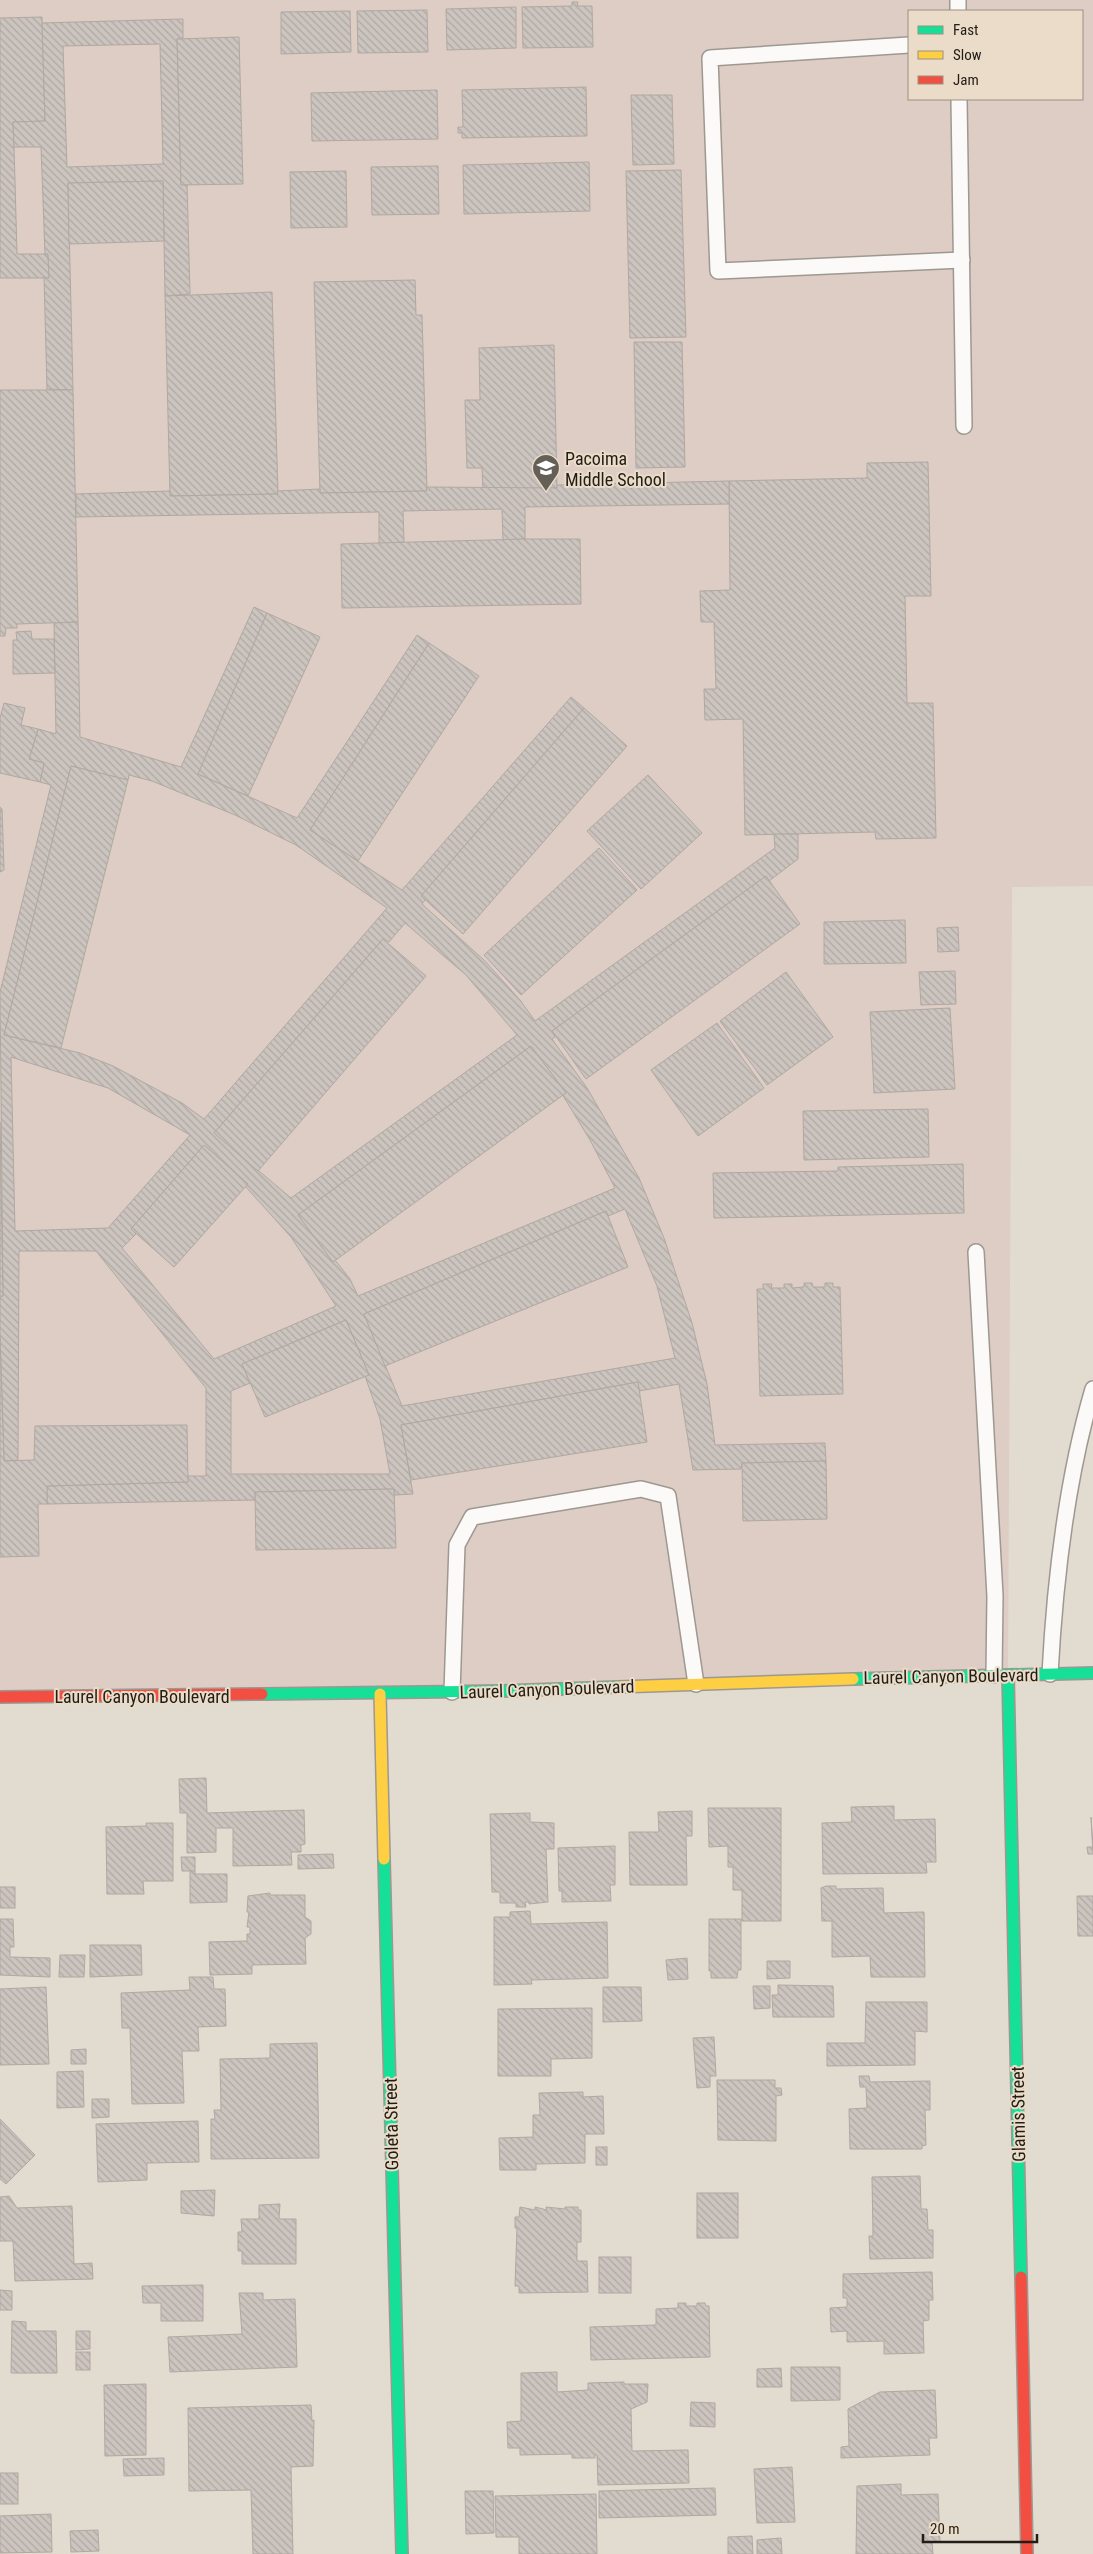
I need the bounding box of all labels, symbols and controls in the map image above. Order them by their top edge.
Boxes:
legend [908,10,1083,100]
text: Fast [953,21,978,39]
text: Slow [953,46,982,64]
text: Jam [953,71,979,89]
place label: Pacoima Middle School [565,448,666,490]
school or university icon: Pacoima Middle School [531,453,561,492]
street label: Laurel Canyon Boulevard [863,1664,1039,1688]
street label: Laurel Canyon Boulevard [459,1675,635,1703]
street label: Laurel Canyon Boulevard [54,1686,230,1707]
street label: Glamis Street [1007,2066,1029,2162]
street label: Goleta Street [380,2078,402,2170]
scale bar [923,2512,1037,2544]
text: 20 m [930,2520,960,2538]

